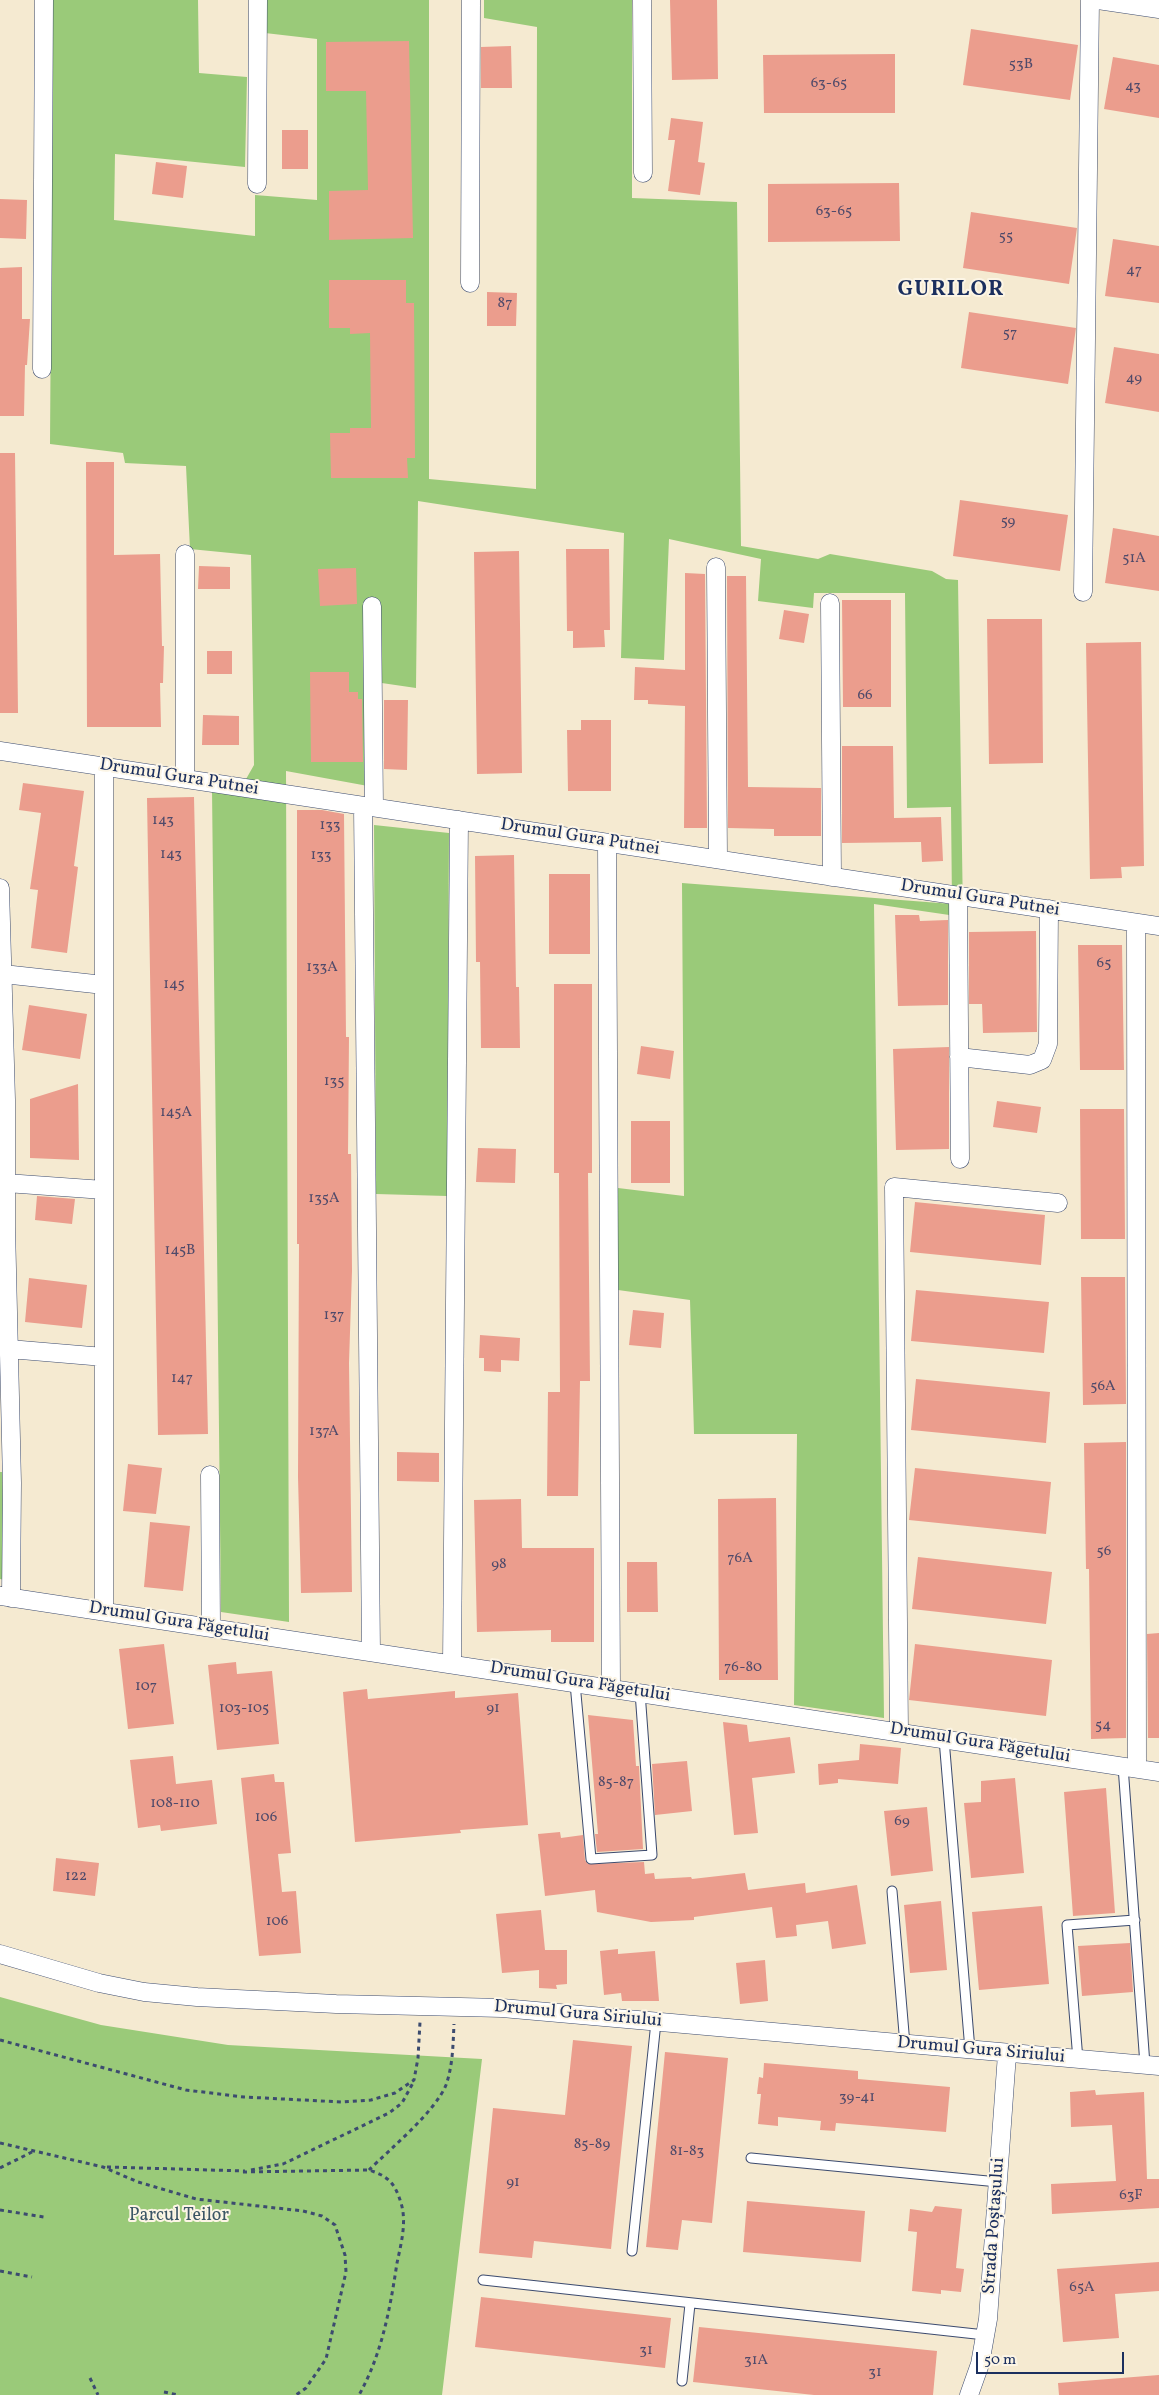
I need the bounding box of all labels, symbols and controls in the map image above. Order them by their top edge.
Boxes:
house number: 53B [1009,56,1033,74]
house number: 63-65 [811,75,847,93]
house number: 43 [1125,78,1141,96]
house number: 63-65 [816,203,852,221]
house number: 55 [999,228,1013,246]
house number: 47 [1126,262,1142,280]
district label: GURILOR [897,278,1005,304]
house number: 87 [498,295,512,313]
house number: 57 [1003,325,1017,343]
house number: 49 [1126,370,1142,388]
house number: 59 [1001,513,1015,531]
house number: 51A [1122,550,1146,568]
house number: 66 [857,687,873,705]
street label: Drumul Gura Putnei [98,755,260,801]
house number: 143 [152,812,174,830]
street label: Drumul Gura Putnei [499,815,661,861]
house number: 133 [319,817,341,835]
house number: 143 [160,846,182,864]
house number: 133 [310,847,332,865]
street label: Drumul Gura Putnei [899,876,1061,922]
house number: 65 [1097,955,1111,973]
house number: 133A [306,959,338,977]
house number: 145 [163,976,185,994]
house number: 135 [324,1073,344,1091]
house number: 145A [160,1104,192,1122]
house number: 135A [308,1190,340,1208]
house number: 145B [165,1242,195,1260]
house number: 137 [324,1307,344,1325]
house number: 147 [171,1370,193,1388]
house number: 56A [1090,1378,1116,1396]
house number: 137A [309,1423,339,1441]
house number: 56 [1097,1543,1111,1561]
house number: 76A [727,1550,753,1568]
house number: 98 [491,1556,507,1574]
street label: Drumul Gura Făgetului [87,1598,271,1648]
street label: Drumul Gura Făgetului [488,1658,672,1708]
house number: 76-80 [724,1659,762,1677]
house number: 107 [135,1678,157,1696]
house number: 103-105 [219,1700,269,1718]
house number: 91 [486,1700,500,1718]
house number: 54 [1095,1717,1111,1735]
street label: Drumul Gura Făgetului [888,1719,1072,1769]
house number: 85-87 [598,1774,634,1792]
house number: 108-110 [150,1795,200,1813]
house number: 106 [255,1809,277,1827]
house number: 69 [894,1813,910,1831]
house number: 122 [65,1868,87,1886]
house number: 106 [266,1913,288,1931]
street label: Drumul Gura Siriului [493,1997,663,2033]
street label: Drumul Gura Siriului [896,2033,1066,2069]
house number: 39-41 [839,2089,875,2107]
house number: 85-89 [574,2136,610,2154]
house number: 81-83 [670,2143,704,2161]
street label: Strada Poștașului [979,2157,1011,2295]
house number: 91 [506,2174,520,2192]
house number: 63F [1119,2187,1143,2205]
park label: Parcul Teilor [129,2206,229,2228]
house number: 65A [1069,2279,1095,2297]
house number: 31 [639,2342,653,2360]
scale bar [979,2342,1126,2374]
text: 50 m [984,2350,1016,2371]
house number: 31A [744,2352,768,2370]
house number: 31 [868,2364,882,2382]

